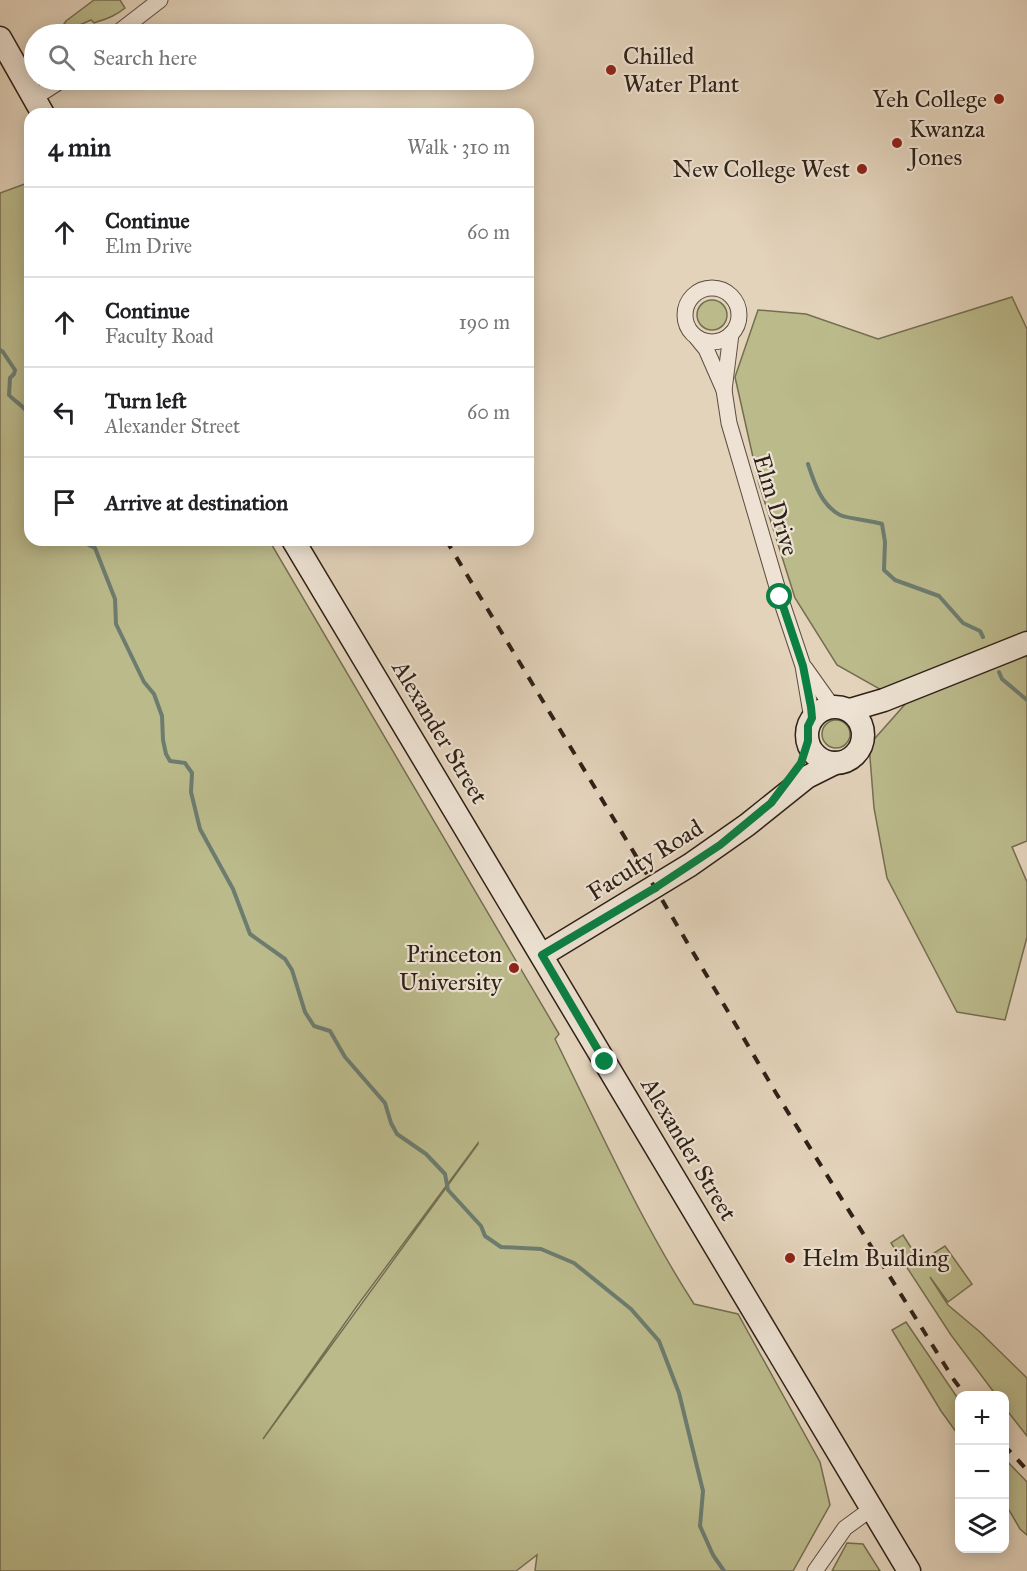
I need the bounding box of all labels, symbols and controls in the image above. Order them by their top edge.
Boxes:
search box [24,24,534,90]
icon: search [45,41,78,74]
place label: Chilled Water Plant [623,41,740,99]
text: Search here [93,44,197,71]
marker: Chilled Water Plant [604,63,618,77]
place label: Yeh College [872,84,987,114]
marker: Yeh College [992,92,1006,106]
place label: Kwanza Jones [906,114,986,172]
text: 4 min [48,131,111,163]
text: Walk · 310 m [407,135,510,159]
marker: Kwanza Jones [890,136,904,150]
place label: New College West [672,154,850,184]
marker: New College West [855,162,869,176]
text: Continue [105,207,190,234]
icon: ahead [48,216,81,249]
text: 60 m [467,220,510,244]
text: Elm Drive [105,234,192,258]
text: Continue [105,297,190,324]
icon: ahead [48,306,81,339]
text: 190 m [459,310,510,334]
text: Faculty Road [105,324,214,348]
text: Turn left [105,387,187,414]
icon: left [48,396,81,429]
text: 60 m [467,400,510,424]
text: Alexander Street [105,414,240,438]
street label: Elm Drive [746,451,806,559]
icon: arrive [48,486,81,519]
text: Arrive at destination [105,489,288,516]
route start [766,583,792,609]
street label: Alexander Street [385,654,495,810]
street label: Faculty Road [582,813,708,907]
place label: Princeton University [399,939,503,997]
marker: Princeton University [507,961,521,975]
route end [591,1048,617,1074]
street label: Alexander Street [634,1071,744,1227]
place label: Helm Building [802,1243,950,1273]
marker: Helm Building [783,1251,797,1265]
map controls [955,1391,1009,1553]
button: + [955,1391,1009,1445]
button: − [955,1445,1009,1499]
button: layers [955,1499,1009,1553]

